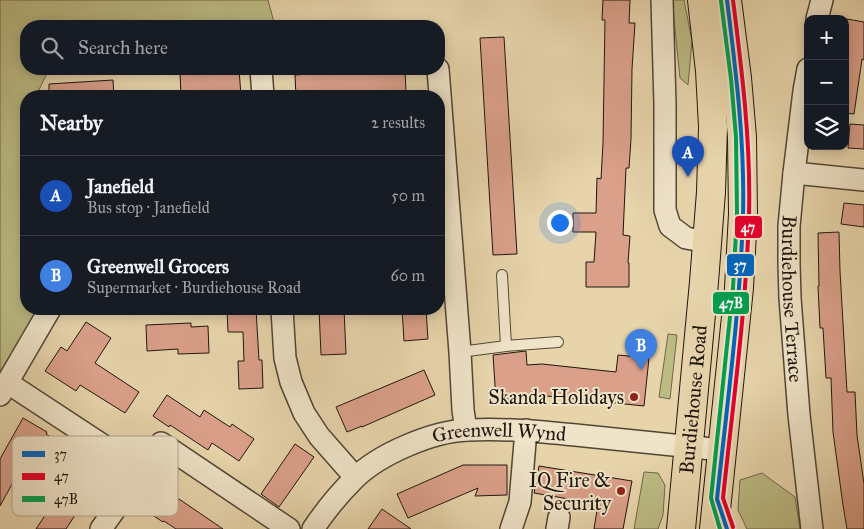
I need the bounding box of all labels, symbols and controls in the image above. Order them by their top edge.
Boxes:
map controls [804,15,849,150]
button: + [804,15,849,60]
search box [20,20,445,75]
icon: search [38,34,66,62]
text: Search here [78,36,168,59]
button: − [804,60,849,105]
button: layers [804,105,849,150]
text: Nearby [40,110,103,136]
text: 2 results [371,113,425,132]
pin: A [672,136,704,177]
text: Janefield [87,175,154,198]
text: A [51,186,61,205]
text: 50 m [391,186,425,205]
text: Bus stop · Janefield [87,198,210,217]
your location [547,210,573,236]
street label: Burdiehouse Terrace [777,214,808,383]
line badge: 47 [734,215,763,239]
text: 47 [741,219,756,237]
line badge: 37 [726,253,755,277]
text: Greenwell Grocers [87,255,229,278]
text: 37 [733,257,747,275]
text: B [51,266,61,285]
text: 60 m [391,266,425,285]
text: Supermarket · Burdiehouse Road [87,278,301,297]
line badge: 47B [712,291,750,315]
text: 47B [719,295,743,313]
street label: Burdiehouse Road [674,324,712,475]
pin: B [625,329,657,370]
place label: Skanda Holidays [488,385,624,409]
marker: Skanda Holidays [628,391,640,403]
street label: Greenwell Wynd [429,417,567,448]
legend [12,436,178,516]
text: 37 [54,446,67,463]
text: 47 [54,468,69,485]
place label: IQ Fire & Security [529,468,612,515]
marker: IQ Fire & Security [615,485,627,497]
text: 47B [54,491,78,508]

